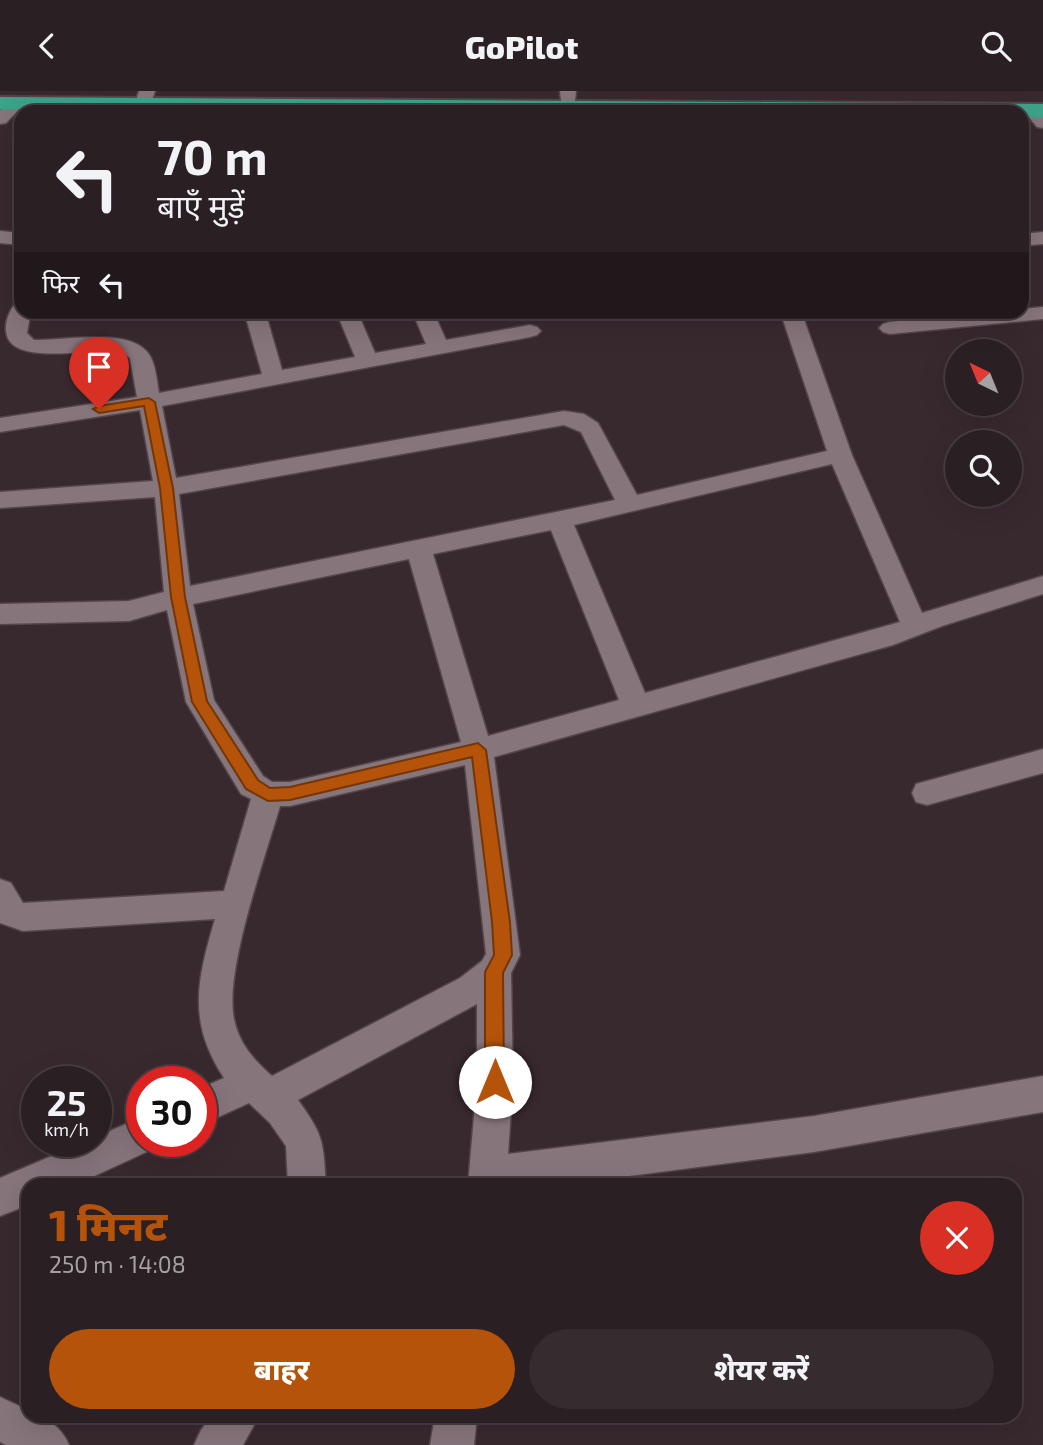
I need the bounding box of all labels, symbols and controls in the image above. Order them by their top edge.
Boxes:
icon: back [28,27,66,65]
text: GoPilot [465,27,578,65]
icon: search [977,27,1015,65]
text: 70 m [157,126,268,185]
icon: left [42,133,133,224]
text: बाएँ मुड़ें [157,186,245,224]
icon: left [93,266,131,304]
text: फिर [42,267,79,298]
pin [69,337,129,409]
north arrow [945,339,1022,417]
map controls [945,339,1022,507]
icon: arrive [80,348,118,386]
button: search [945,430,1022,507]
position arrow [458,1045,532,1119]
speed limit sign: 30 [126,1066,217,1157]
text: 25 [47,1081,86,1123]
text: km/h [44,1118,89,1140]
text: 1 मिनट [49,1199,167,1249]
button: close [920,1201,994,1275]
text: 250 m · 14:08 [49,1250,186,1278]
button: बाहर [49,1329,515,1409]
button: शेयर करें [529,1329,994,1409]

